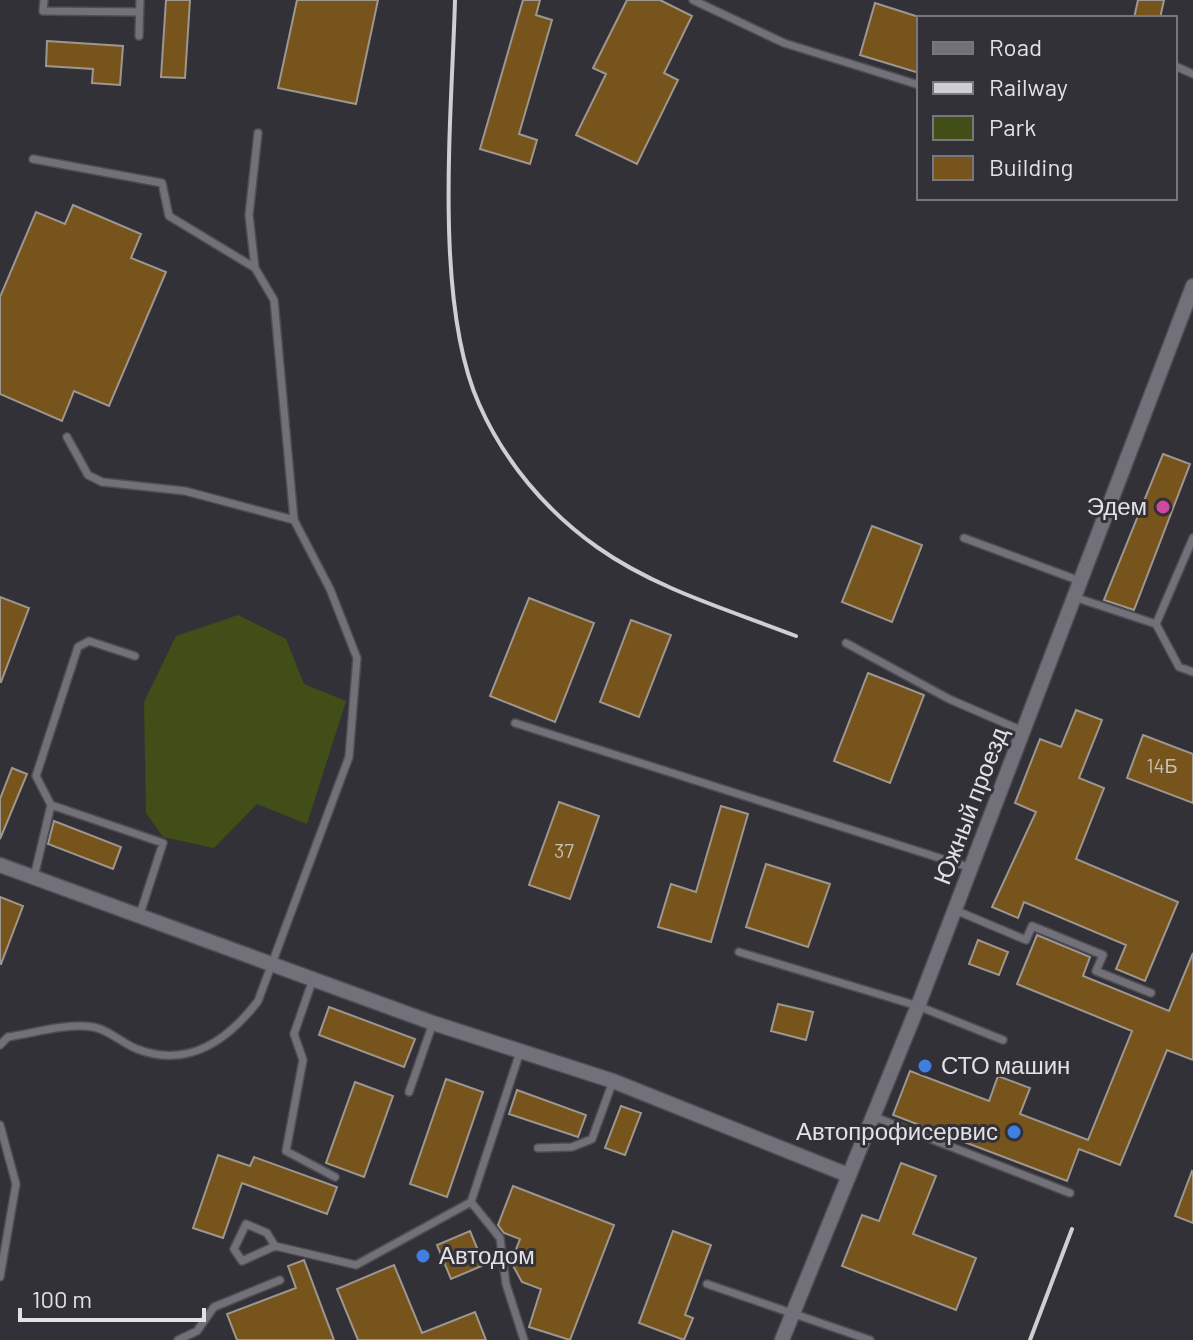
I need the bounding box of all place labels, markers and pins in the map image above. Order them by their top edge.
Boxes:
place label: Эдем [1087,491,1147,520]
marker: Эдем [1154,498,1172,516]
place label: СТО машин [941,1050,1070,1079]
marker: СТО машин [916,1057,934,1075]
place label: Автопрофисервис [796,1116,998,1145]
marker: Автопрофисервис [1005,1123,1023,1141]
place label: Автодом [439,1240,535,1269]
marker: Автодом [414,1247,432,1265]

